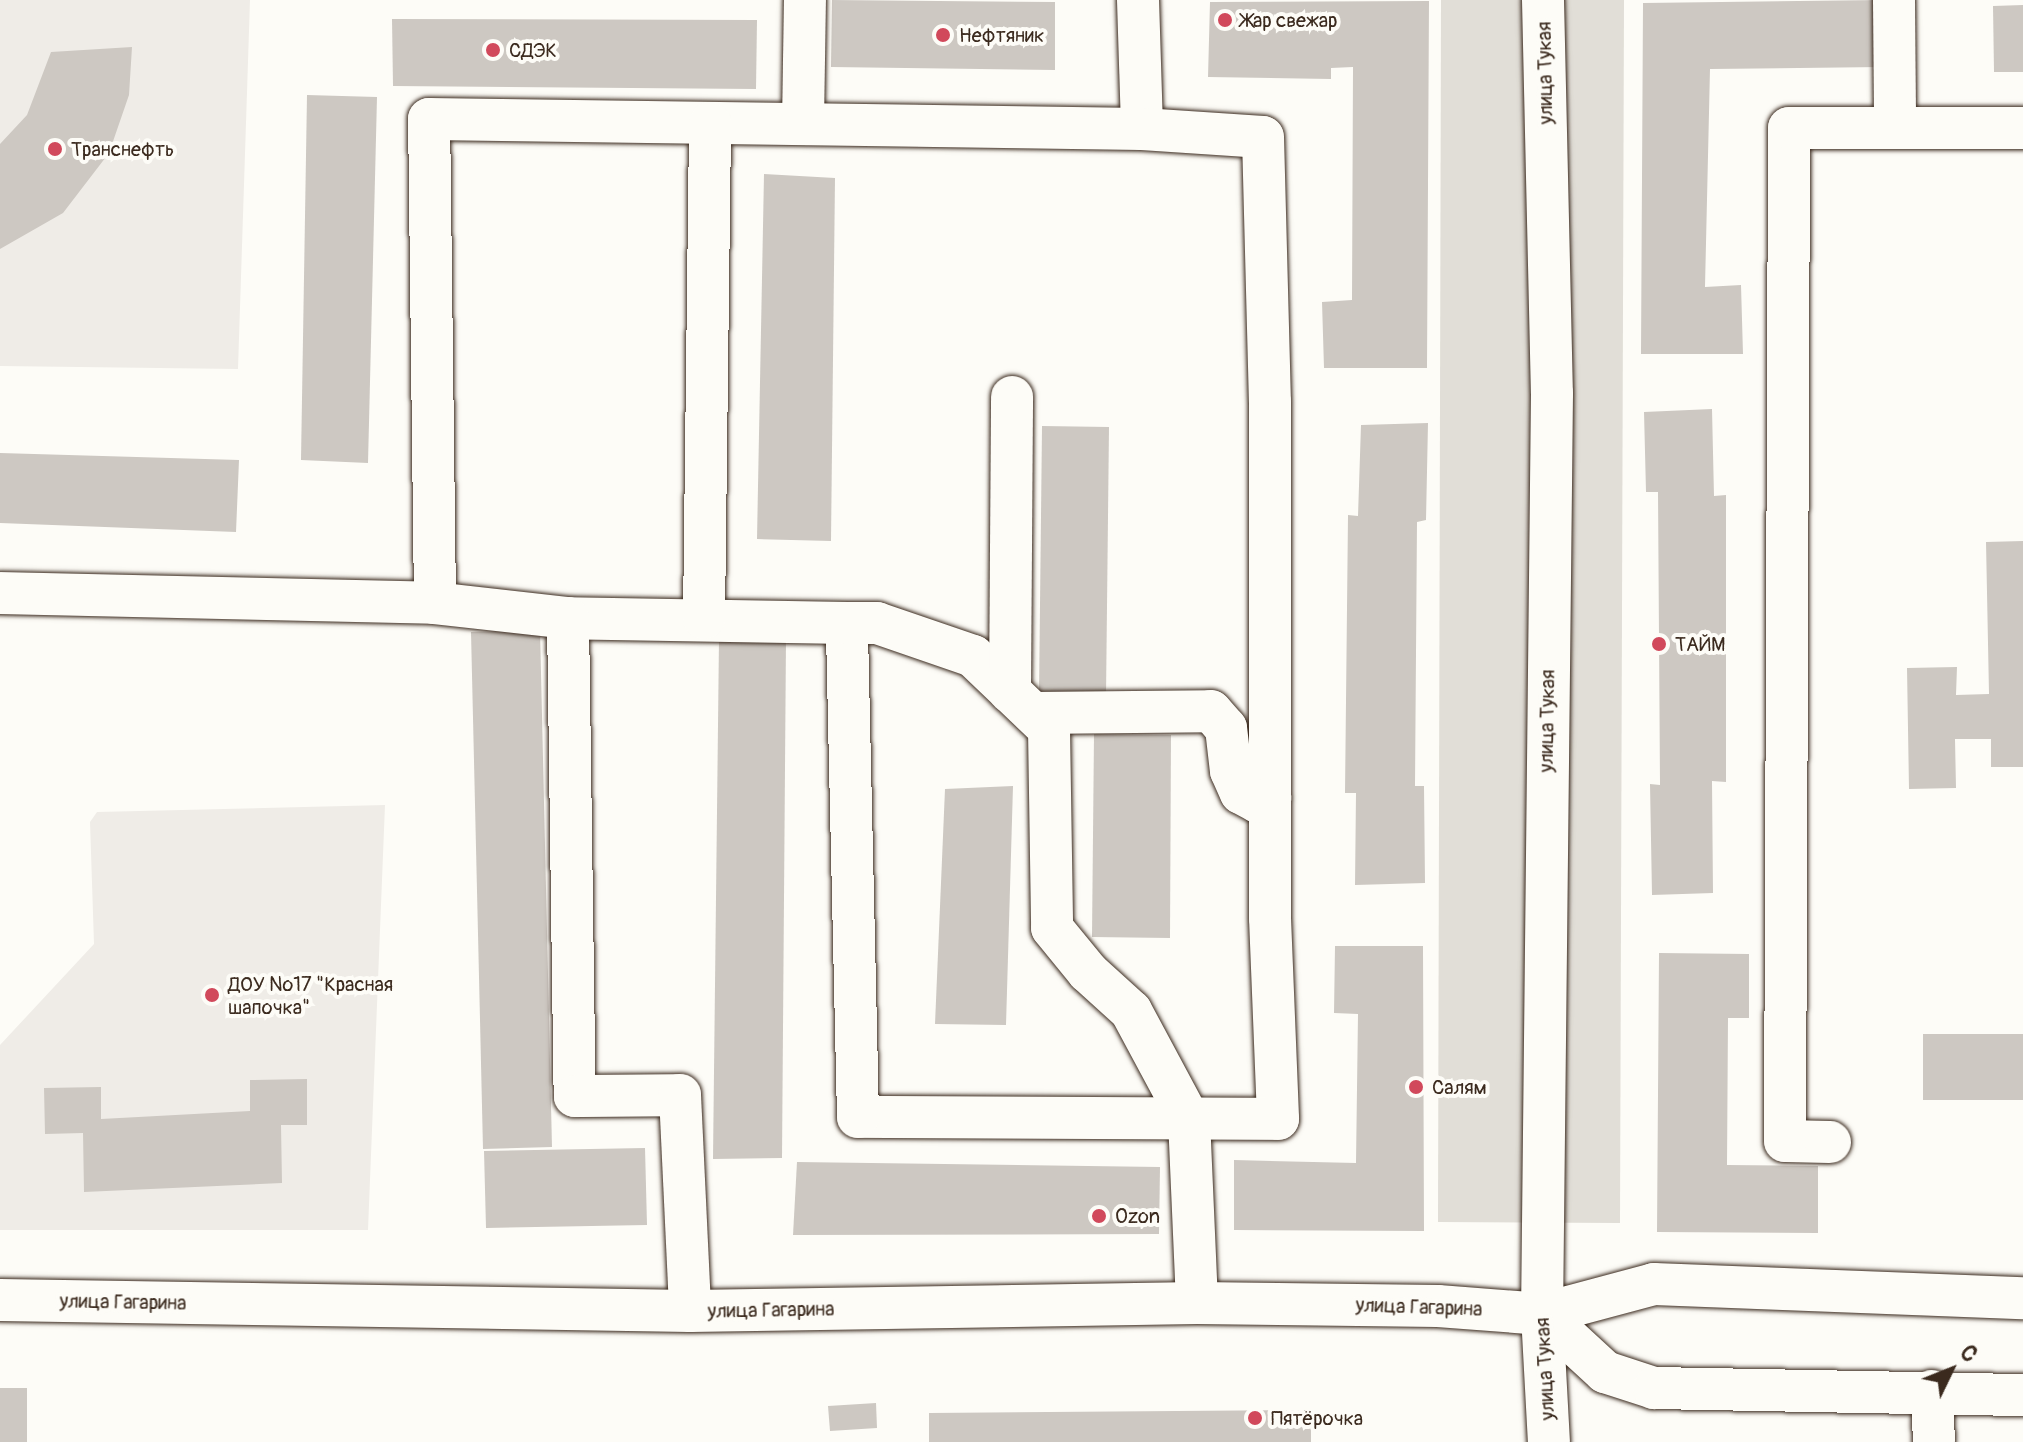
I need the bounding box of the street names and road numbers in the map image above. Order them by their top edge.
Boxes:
street label: улица Тукая [1532,21,1558,125]
street label: улица Тукая [1534,669,1560,773]
street label: улица Гагарина [59,1289,187,1315]
street label: улица Гагарина [1355,1293,1483,1321]
street label: улица Гагарина [707,1297,835,1323]
street label: улица Тукая [1530,1317,1560,1421]

